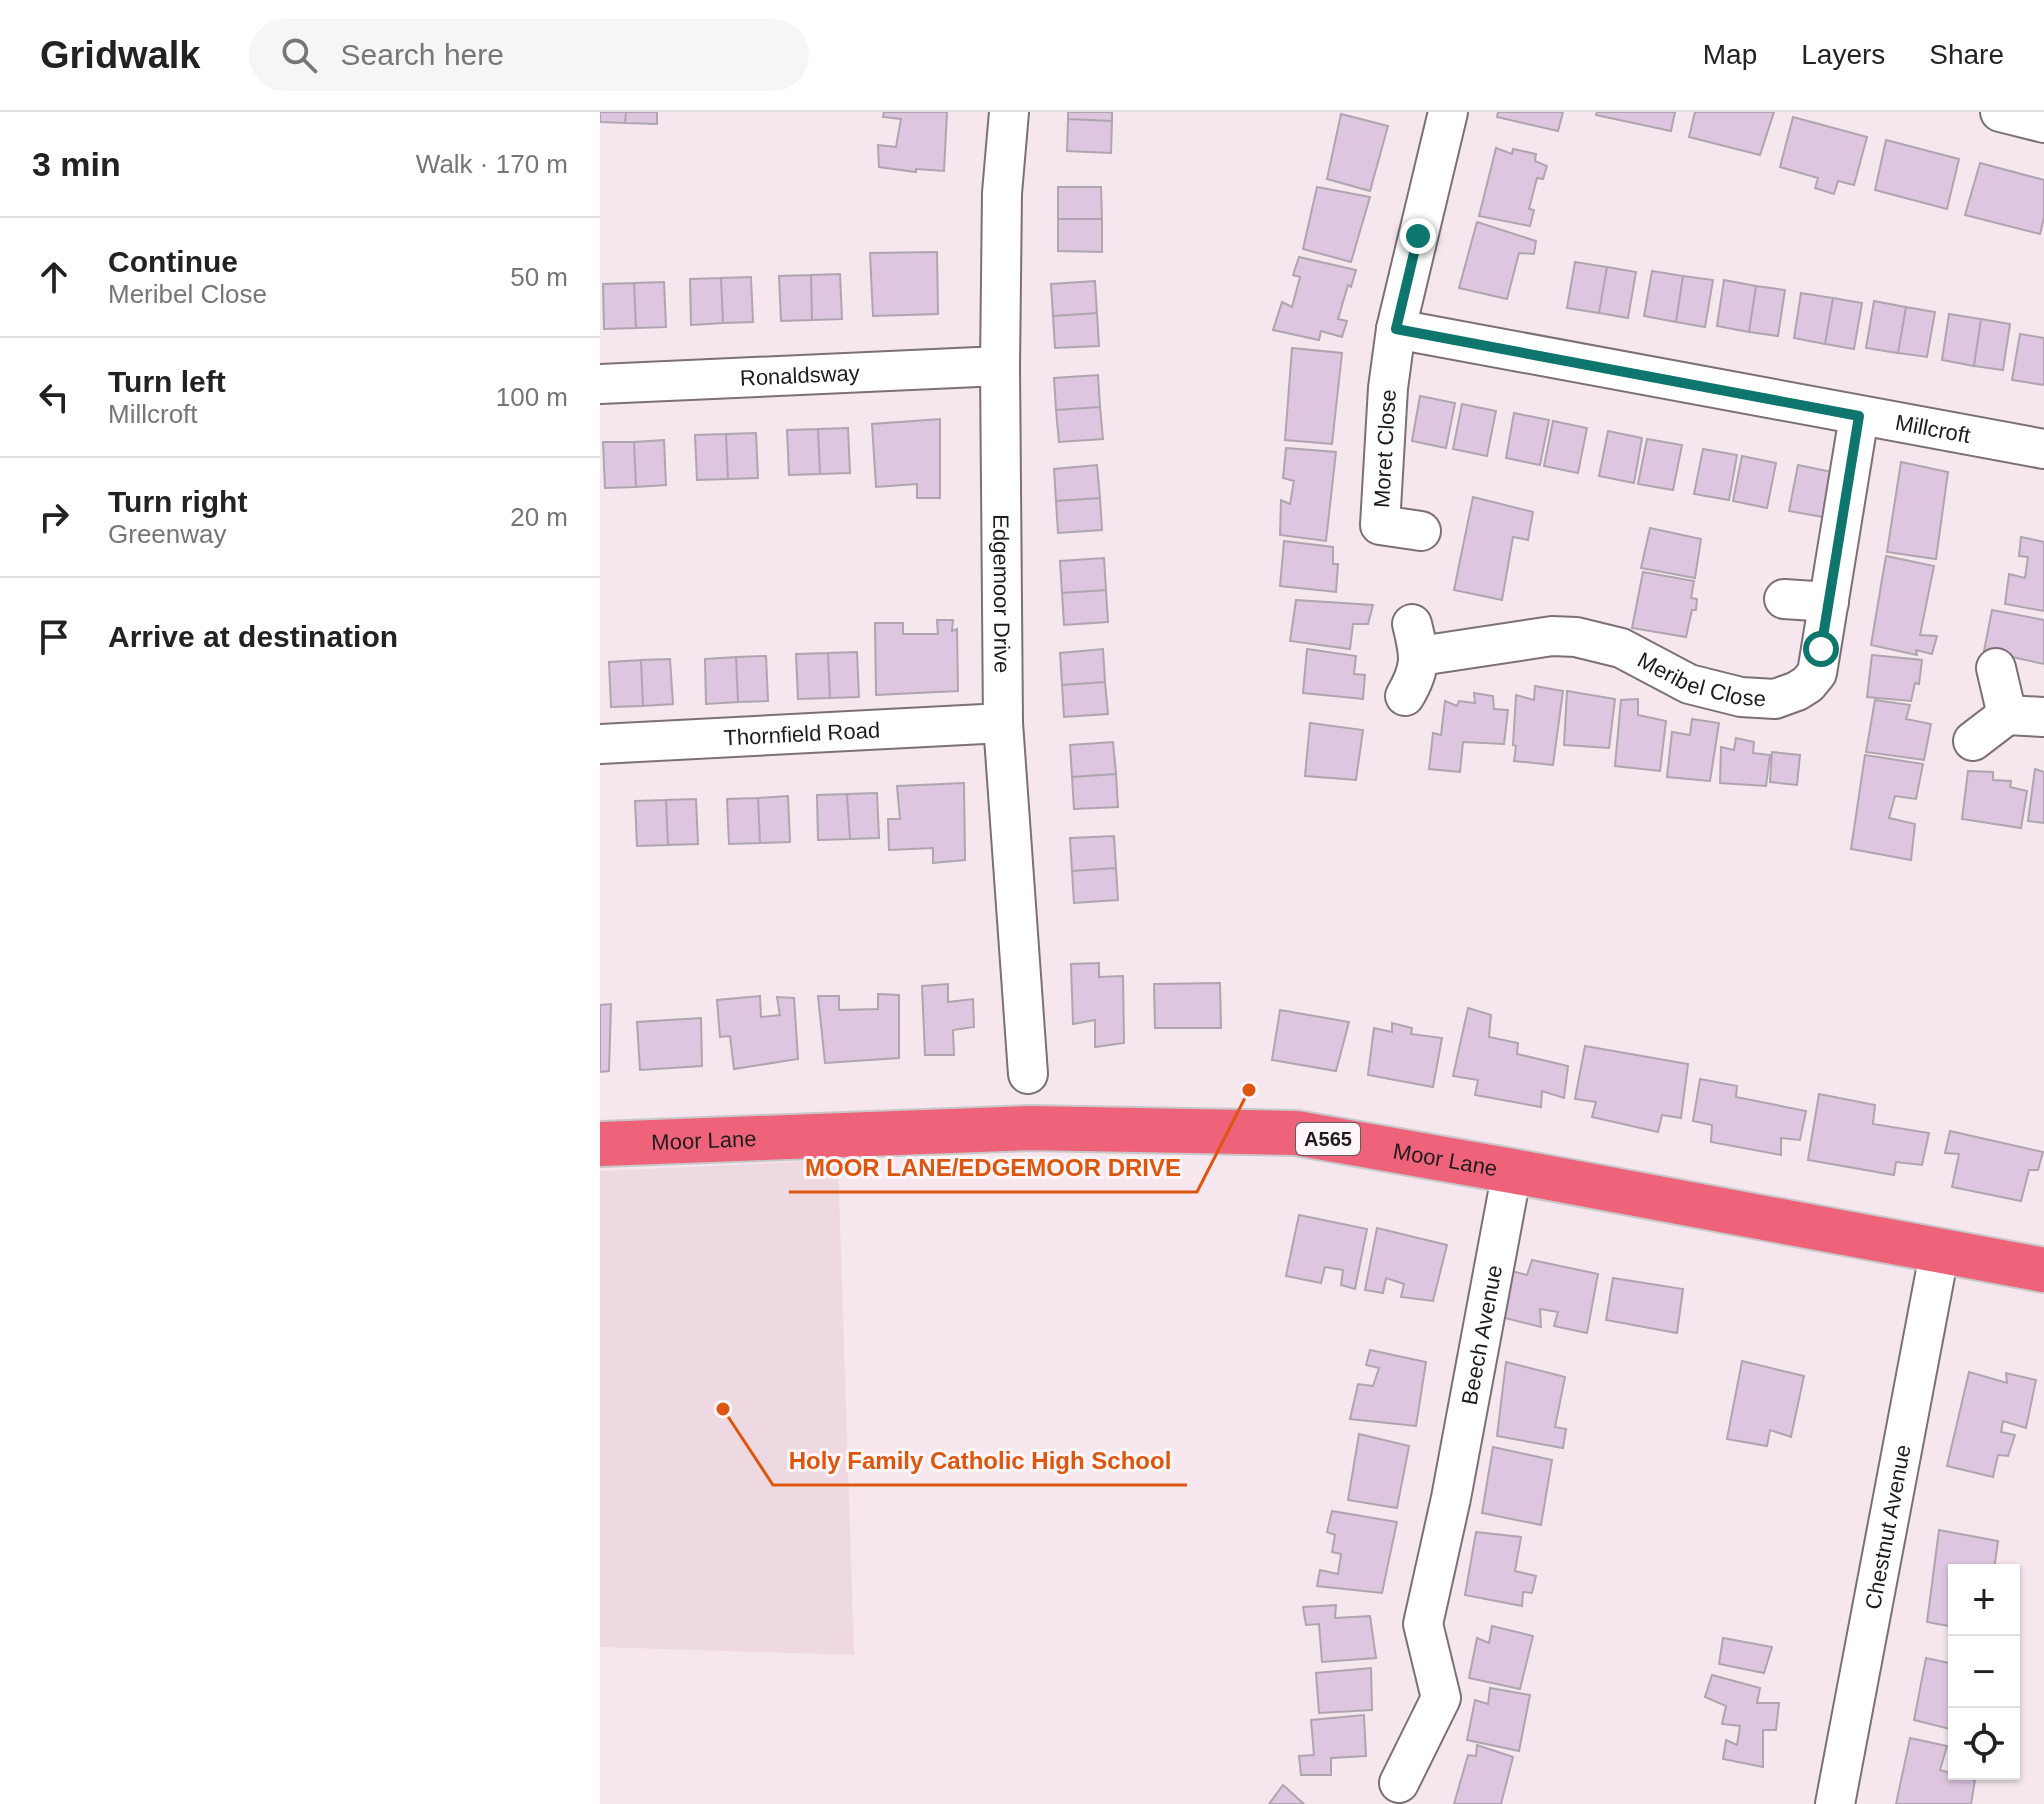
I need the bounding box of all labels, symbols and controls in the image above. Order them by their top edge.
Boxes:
search box [249,19,809,91]
icon: search [277,33,321,77]
text: Gridwalk [40,34,201,76]
text: Search here [341,38,504,71]
text: Map [1703,39,1757,70]
text: Layers [1801,39,1885,70]
text: Share [1929,39,2004,70]
text: 3 min [32,145,121,183]
text: Walk · 170 m [416,149,568,179]
route end [1400,218,1436,254]
text: Continue [108,245,238,278]
icon: ahead [32,255,76,299]
text: 50 m [510,262,568,292]
text: Meribel Close [108,279,267,309]
street label: Ronaldsway [739,360,860,390]
text: Turn left [108,365,226,398]
icon: left [32,375,76,419]
text: 100 m [496,382,568,412]
street label: Moret Close [1369,389,1400,509]
text: Millcroft [108,399,198,429]
street label: Millcroft [1893,409,1972,448]
text: Turn right [108,485,247,518]
icon: right [32,495,76,539]
text: 20 m [510,502,568,532]
street label: Edgemoor Drive [989,514,1015,673]
text: Greenway [108,519,227,549]
icon: arrive [32,615,76,659]
text: Arrive at destination [108,620,398,653]
route start [1803,631,1839,667]
street label: Meribel Close [1634,647,1767,711]
street label: Thornfield Road [723,717,881,750]
road number: A565 [1296,1123,1360,1155]
street label: Moor Lane [651,1126,757,1155]
street label: Moor Lane [1391,1138,1499,1181]
callout: MOOR LANE/EDGEMOOR DRIVE [789,1144,1197,1192]
text: MOOR LANE/EDGEMOOR DRIVE [805,1154,1181,1181]
street label: Beech Avenue [1456,1263,1507,1407]
callout: Holy Family Catholic High School [773,1437,1187,1485]
street label: Chestnut Avenue [1860,1442,1915,1611]
text: Holy Family Catholic High School [789,1447,1171,1474]
map controls [1948,1564,2020,1780]
button: + [1948,1564,2020,1636]
button: − [1948,1636,2020,1708]
button: locate [1948,1708,2020,1780]

